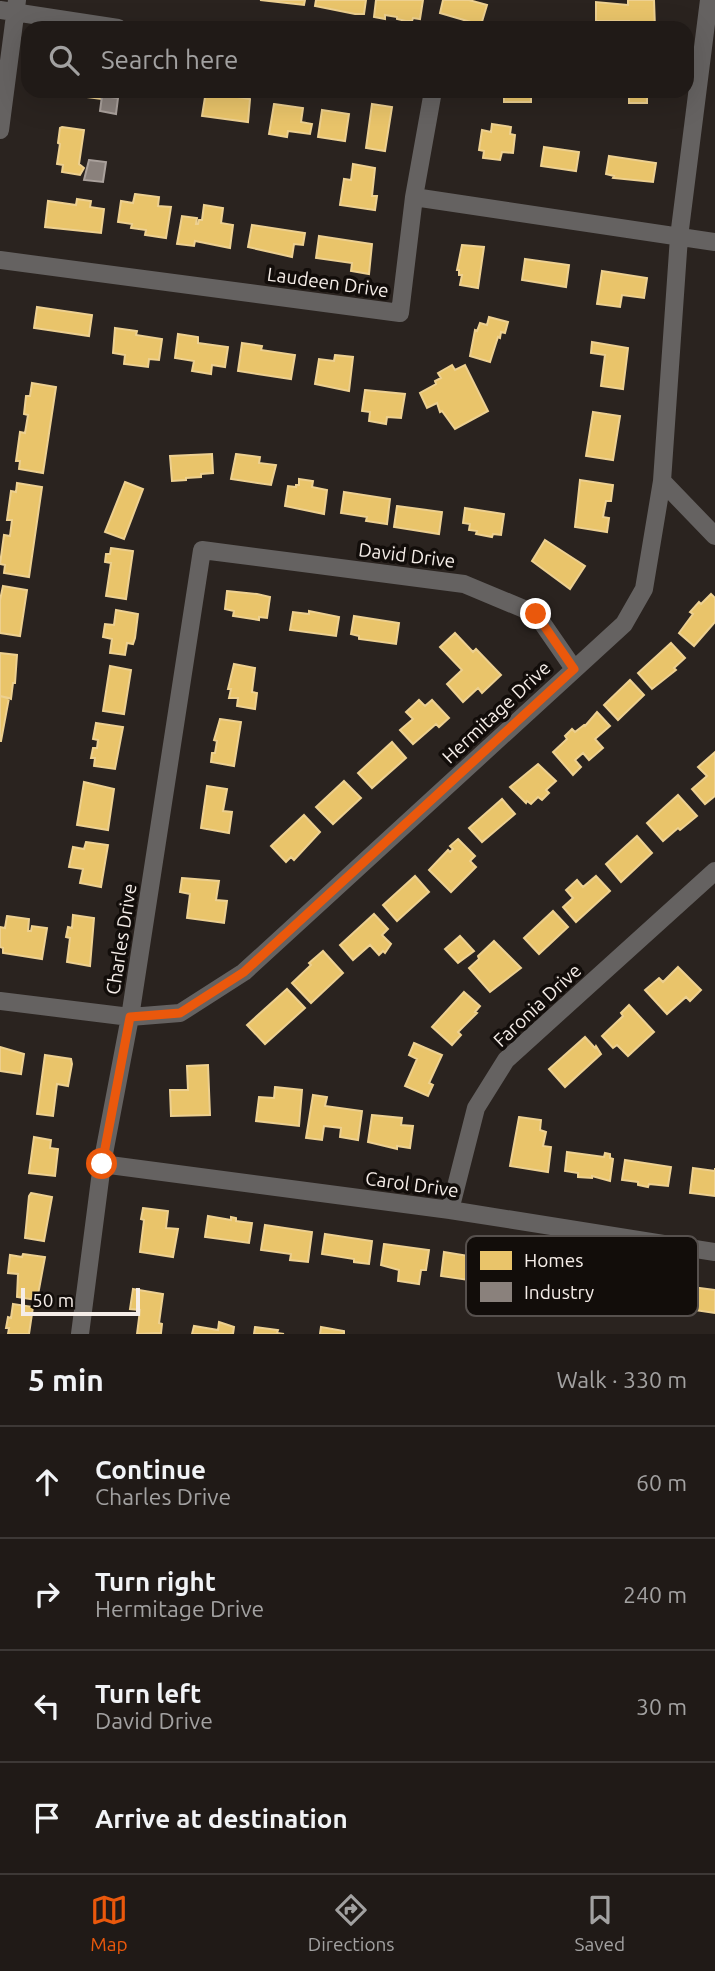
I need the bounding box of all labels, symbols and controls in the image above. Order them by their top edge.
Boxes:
search box [21,21,694,98]
icon: search [45,41,83,79]
text: Search here [101,45,238,74]
street label: Laudeen Drive [266,263,390,301]
street label: David Drive [357,538,457,572]
route end [520,598,551,629]
street label: Hermitage Drive [437,656,555,768]
street label: Charles Drive [101,882,141,996]
street label: Faronia Drive [489,959,585,1051]
route start [86,1148,117,1179]
street label: Carol Drive [364,1167,460,1201]
legend [466,1236,698,1316]
text: Homes [524,1249,584,1271]
text: Industry [524,1281,594,1303]
scale bar [21,1285,140,1317]
text: 50 m [32,1289,74,1311]
text: 5 min [28,1363,104,1397]
text: Walk · 330 m [556,1367,687,1392]
text: Continue [95,1455,206,1484]
icon: ahead [28,1463,66,1501]
text: 60 m [636,1470,687,1495]
text: Charles Drive [95,1484,231,1509]
text: Turn right [95,1567,216,1596]
icon: right [28,1575,66,1613]
text: 240 m [623,1582,687,1607]
text: Hermitage Drive [95,1596,264,1621]
text: Turn left [95,1679,201,1708]
icon: left [28,1687,66,1725]
text: 30 m [636,1694,687,1719]
text: David Drive [95,1708,213,1733]
icon: arrive [28,1799,66,1837]
text: Arrive at destination [95,1804,348,1833]
tab: Map [90,1891,128,1955]
tab: Directions [308,1891,395,1955]
tab: Saved [574,1891,625,1955]

